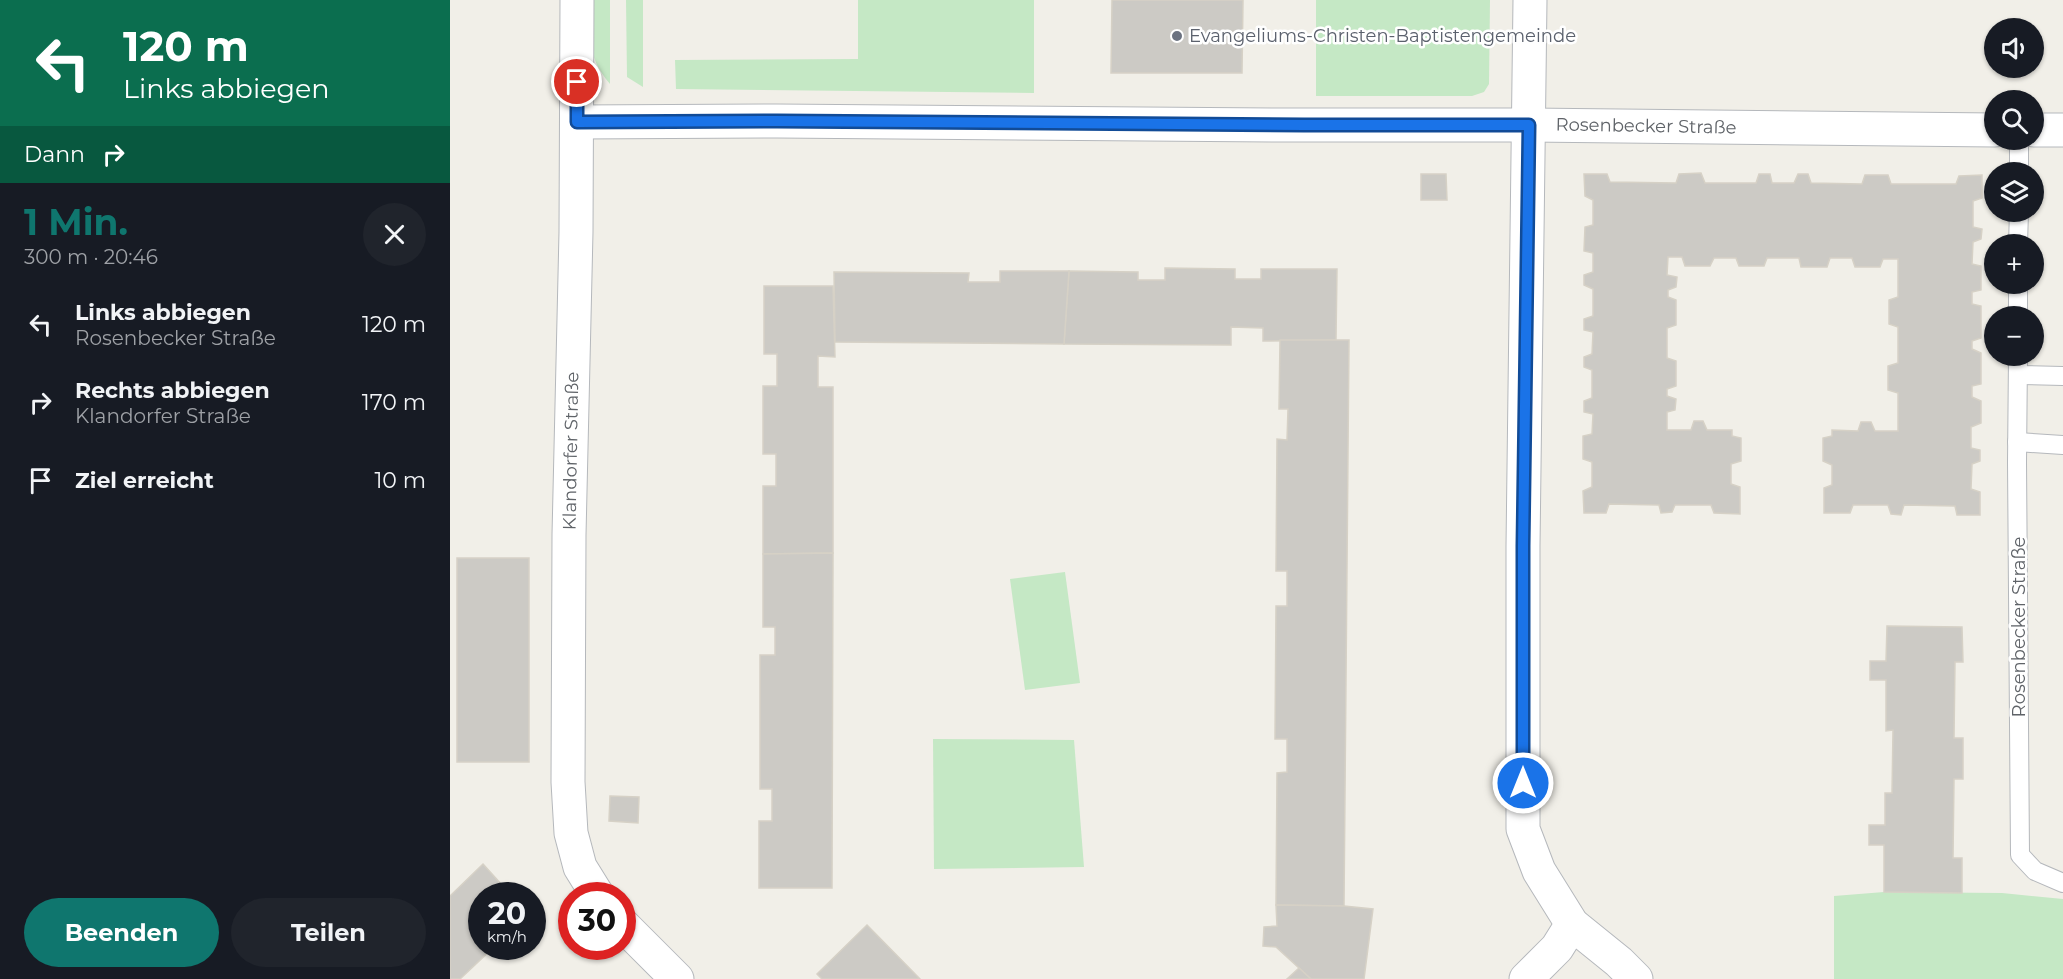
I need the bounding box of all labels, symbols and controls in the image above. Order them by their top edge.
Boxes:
map controls [1984,18,2044,366]
button: sound [1984,18,2044,78]
text: 120 m [123,20,249,72]
icon: left [24,24,102,102]
place label: Evangeliums-Christen-Baptistengemeinde [1189,25,1576,47]
marker: Evangeliums-Christen-Baptistengemeinde [1170,29,1184,43]
pin [551,56,602,107]
icon: arrive [560,65,593,98]
text: Links abbiegen [123,72,330,105]
button: search [1984,90,2044,150]
street label: Rosenbecker Straße [1555,113,1737,139]
icon: right [97,138,130,171]
text: Dann [24,141,85,168]
button: layers [1984,162,2044,222]
text: 1 Min. [24,200,128,244]
button: close [363,203,426,266]
button: + [1984,234,2044,294]
text: 300 m · 20:46 [24,245,158,269]
text: Links abbiegen [75,299,251,326]
button: − [1984,306,2044,366]
icon: left [24,308,57,341]
text: 120 m [362,311,426,338]
text: Rosenbecker Straße [75,326,276,350]
street label: Klandorfer Straße [559,372,583,530]
text: Rechts abbiegen [75,377,270,404]
icon: right [24,386,57,419]
text: 170 m [362,389,426,416]
text: Klandorfer Straße [75,404,251,428]
icon: arrive [24,464,57,497]
text: Ziel erreicht [75,467,214,494]
text: 10 m [374,467,426,494]
street label: Rosenbecker Straße [2008,536,2030,717]
position arrow [1491,751,1555,815]
speed limit sign: 30 [558,882,636,960]
text: 20 [488,895,526,932]
button: Beenden [24,898,219,967]
button: Teilen [231,898,426,967]
text: km/h [487,927,527,946]

